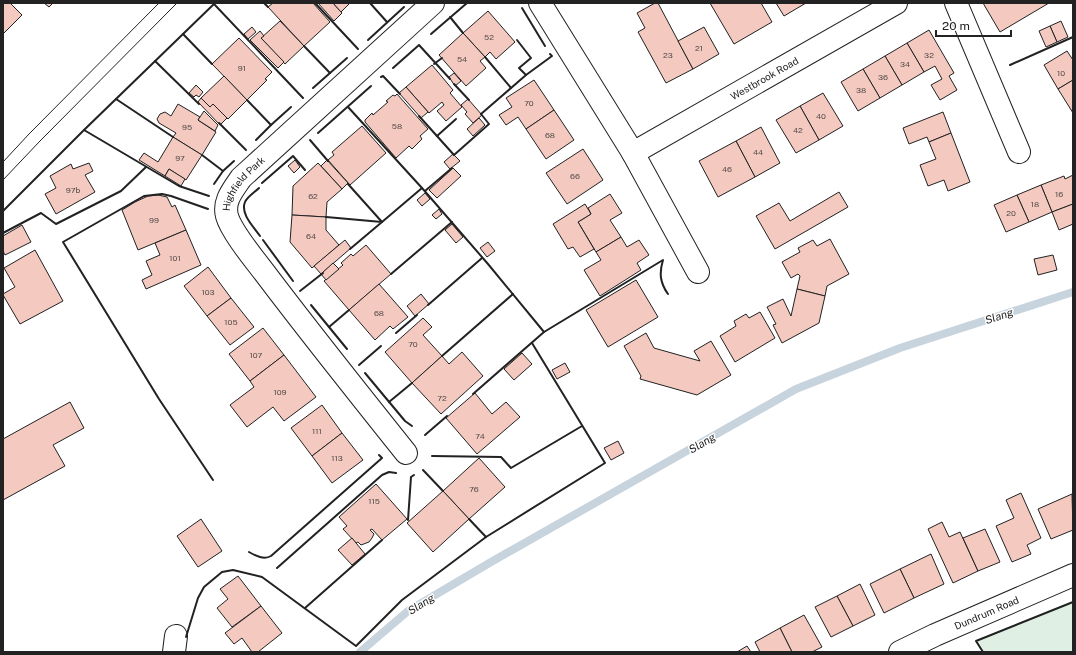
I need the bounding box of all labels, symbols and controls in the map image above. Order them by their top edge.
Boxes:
scale bar [936,12,1011,38]
text: 20 m [942,19,970,33]
house number: 52 [484,32,494,42]
house number: 21 [695,43,703,53]
house number: 23 [663,50,673,60]
house number: 32 [924,50,934,60]
house number: 54 [457,54,467,64]
street label: Westbrook Road [728,54,800,102]
house number: 34 [900,59,910,69]
house number: 91 [238,63,246,73]
house number: 10 [1057,68,1065,78]
house number: 36 [878,72,888,82]
house number: 38 [856,85,866,95]
house number: 70 [524,98,534,108]
house number: 40 [816,111,826,121]
house number: 58 [392,121,402,131]
house number: 95 [182,122,192,132]
house number: 42 [793,125,803,135]
house number: 68 [545,130,555,140]
house number: 44 [753,147,763,157]
house number: 97 [175,153,185,163]
street label: Highfield Park [220,153,267,211]
house number: 46 [722,164,732,174]
house number: 66 [570,171,580,181]
house number: 97b [66,185,80,195]
house number: 16 [1055,189,1063,199]
house number: 62 [308,191,318,201]
house number: 18 [1031,199,1039,209]
house number: 20 [1006,208,1016,218]
house number: 99 [149,215,159,225]
house number: 64 [306,231,316,241]
house number: 101 [169,253,181,263]
house number: 103 [201,287,215,297]
water label: Slang [983,306,1015,326]
house number: 68 [374,308,384,318]
house number: 105 [224,317,238,327]
house number: 70 [408,339,418,349]
house number: 107 [250,350,263,360]
house number: 109 [273,387,287,397]
house number: 72 [437,393,447,403]
house number: 111 [312,426,322,436]
water label: Slang [686,430,718,455]
house number: 74 [475,431,485,441]
house number: 113 [331,453,343,463]
house number: 76 [469,484,479,494]
house number: 115 [368,496,380,506]
water label: Slang [406,591,437,617]
street label: Dundrum Road [952,593,1021,632]

